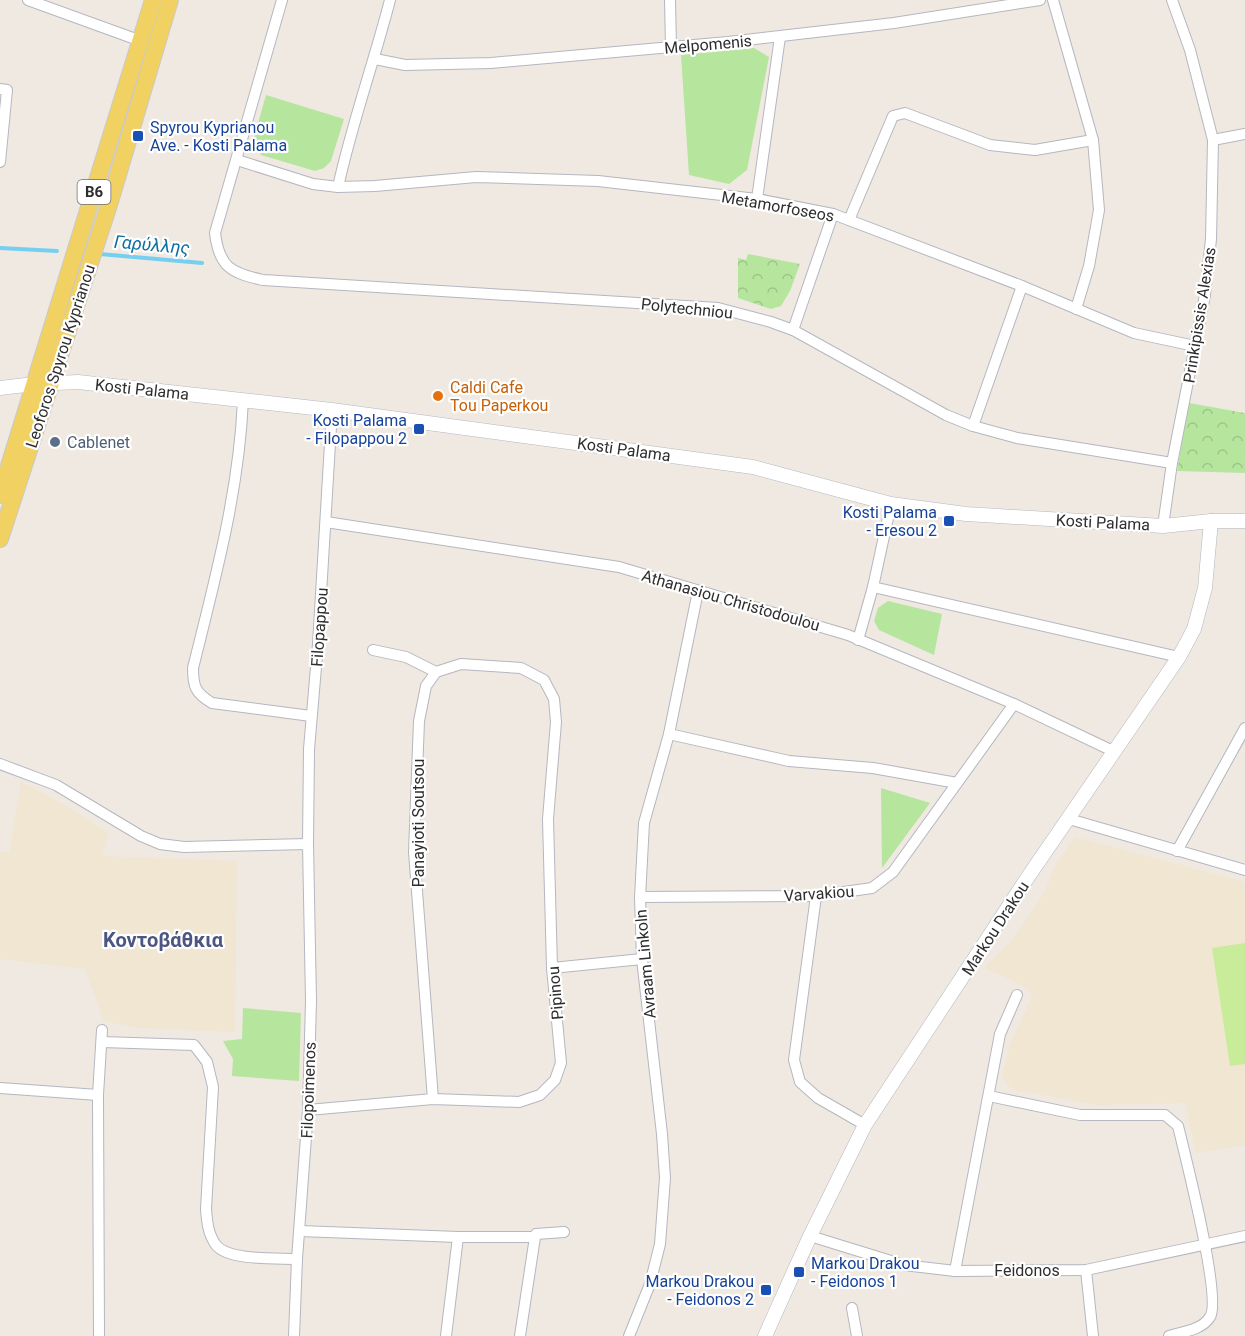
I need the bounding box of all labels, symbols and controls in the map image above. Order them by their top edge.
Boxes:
street label: Melpomenis [663,31,753,58]
place label: Spyrou Kyprianou Ave. - Kosti Palama [150,118,287,155]
marker: Spyrou Kyprianou Ave. - Kosti Palama [131,129,145,143]
road number: B6 [78,180,110,204]
street label: Metamorfoseos [720,187,836,226]
water label: Γαρύλλης [113,231,191,258]
street label: Prinkipissis Alexias [1179,246,1220,384]
street label: Leoforos Spyrou Kyprianou [22,262,99,450]
street label: Polytechniou [640,294,734,323]
street label: Kosti Palama [94,375,190,404]
place label: Caldi Cafe Tou Paperkou [450,378,548,415]
marker: Caldi Cafe Tou Paperkou [431,389,445,403]
place label: Kosti Palama - Filopappou 2 [306,411,407,448]
marker: Kosti Palama - Filopappou 2 [412,422,426,436]
place label: Cablenet [67,433,130,452]
street label: Kosti Palama [576,434,672,465]
marker: Cablenet [48,435,62,449]
place label: Kosti Palama - Eresou 2 [843,503,937,540]
street label: Kosti Palama [1055,511,1151,534]
marker: Kosti Palama - Eresou 2 [942,514,956,528]
street label: Athanasiou Christodoulou [640,566,822,635]
street label: Filopappou [307,587,332,667]
street label: Panayioti Soutsou [409,759,428,887]
street label: Markou Drakou [958,878,1033,979]
street label: Varvakiou [783,882,855,905]
street label: Avraam Linkoln [631,909,660,1019]
district label: Κοντοβάθκια [103,928,224,952]
street label: Pipinou [544,965,567,1021]
street label: Filopoimenos [297,1041,320,1139]
place label: Markou Drakou - Feidonos 1 [811,1254,919,1291]
street label: Feidonos [994,1261,1060,1280]
marker: Markou Drakou - Feidonos 1 [792,1265,806,1279]
place label: Markou Drakou - Feidonos 2 [646,1272,754,1309]
marker: Markou Drakou - Feidonos 2 [759,1283,773,1297]

